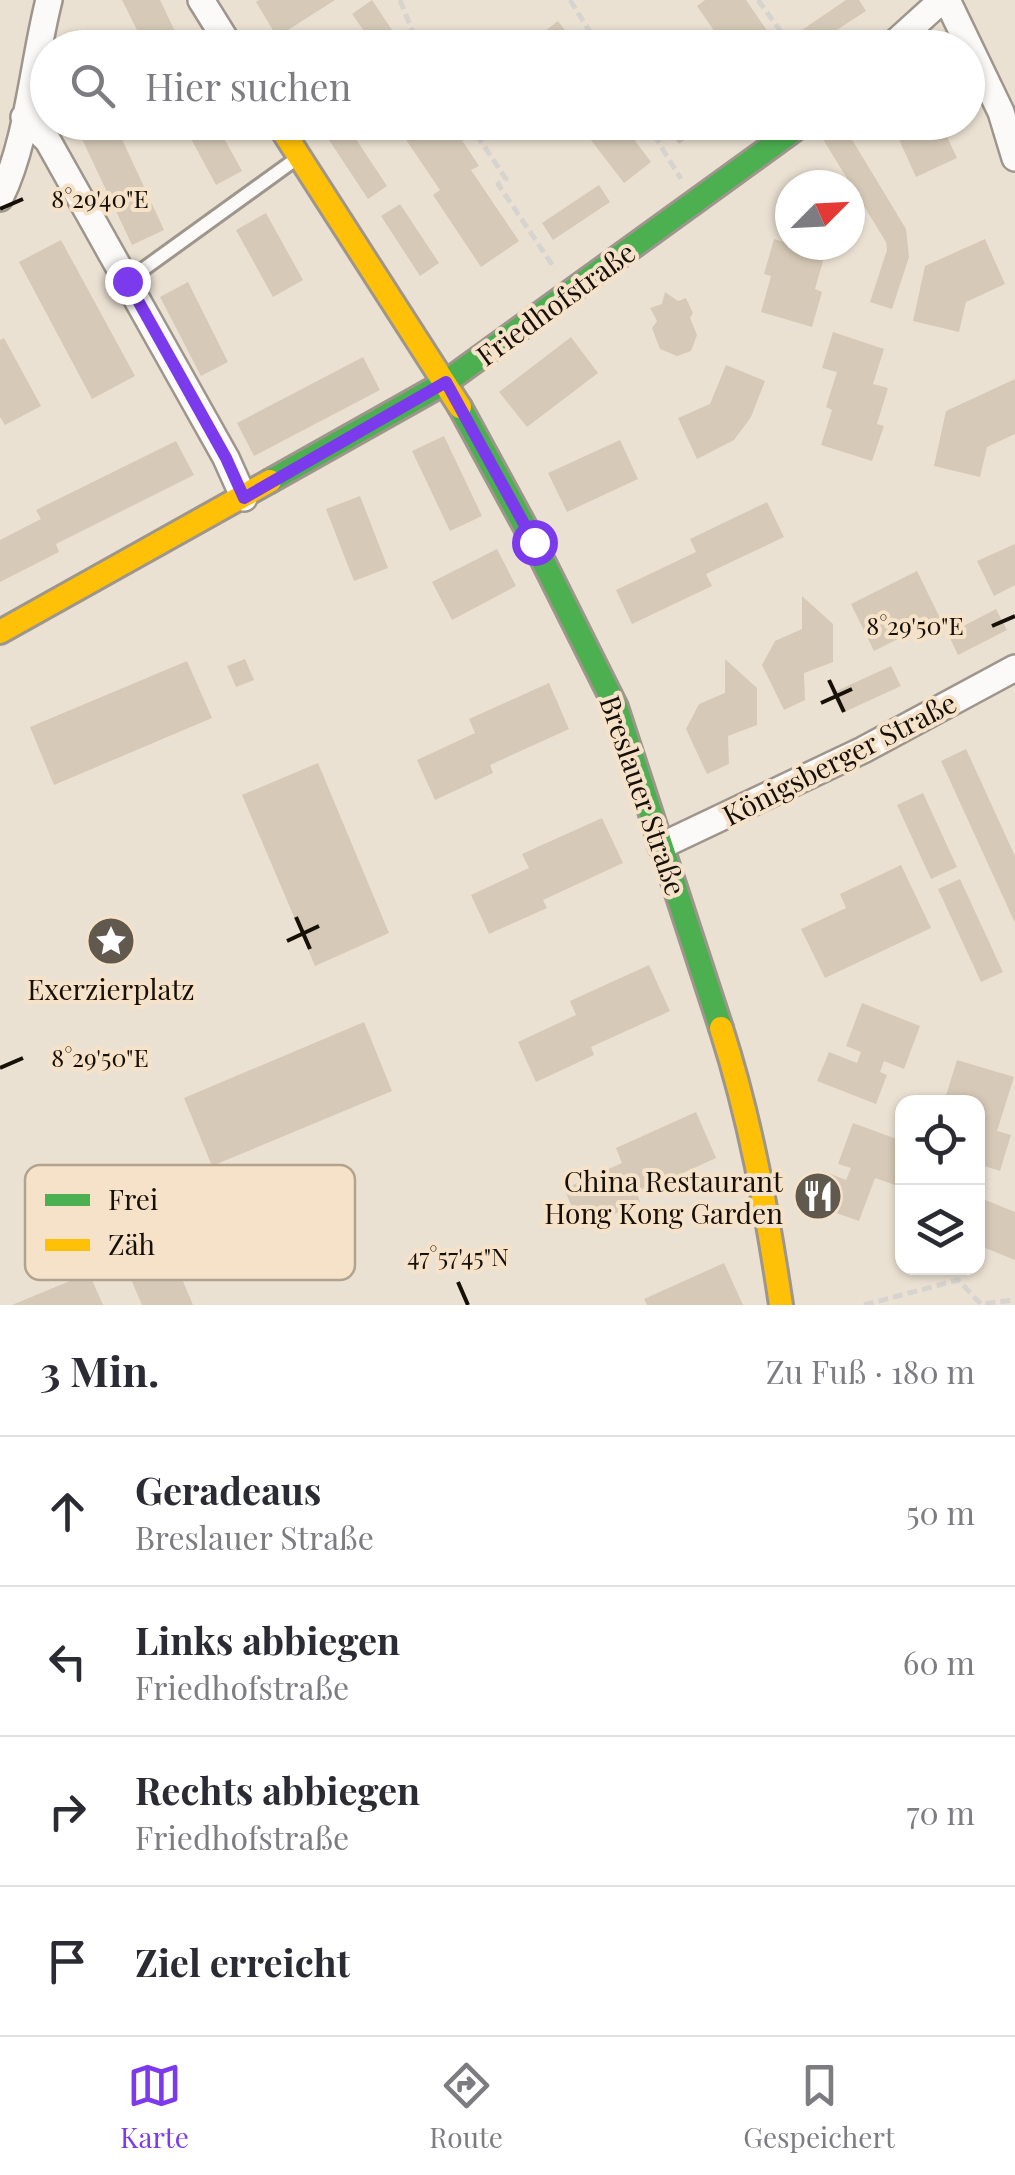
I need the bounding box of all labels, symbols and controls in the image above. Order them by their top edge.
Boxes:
search box [30,30,985,140]
icon: search [65,58,120,113]
text: Hier suchen [145,60,352,111]
north arrow [775,170,865,260]
text: 8°29'40"E [51,181,149,214]
street label: Friedhofstraße [468,233,642,373]
route end [105,259,151,305]
route start [512,520,558,566]
text: 8°29'50"E [866,608,964,641]
street label: Königsberger Straße [716,683,962,833]
street label: Breslauer Straße [592,690,696,900]
place icon: Exerzierplatz [85,915,137,967]
place label: Exerzierplatz [27,970,195,1007]
text: 8°29'50"E [51,1040,149,1073]
map controls [895,1095,985,1275]
button: locate [895,1095,985,1185]
place label: China Restaurant Hong Kong Garden [544,1162,784,1231]
legend [25,1165,355,1280]
restaurant icon: China Restaurant Hong Kong Garden [792,1170,844,1222]
text: Frei [108,1180,158,1217]
button: layers [895,1185,985,1275]
text: Zäh [108,1225,156,1262]
text: 47°57'45"N [407,1239,509,1272]
text: 3 Min. [40,1342,159,1398]
text: Zu Fuß · 180 m [766,1349,975,1392]
text: Geradeaus [135,1464,321,1515]
icon: ahead [40,1484,95,1539]
text: 50 m [906,1490,975,1533]
text: Breslauer Straße [135,1515,374,1558]
text: Links abbiegen [135,1614,400,1665]
icon: left [40,1634,95,1689]
text: 60 m [903,1640,975,1683]
text: Friedhofstraße [135,1665,349,1708]
text: Rechts abbiegen [135,1764,420,1815]
icon: right [40,1784,95,1839]
text: 70 m [906,1790,975,1833]
text: Friedhofstraße [135,1815,349,1858]
icon: arrive [40,1934,95,1989]
text: Ziel erreicht [135,1936,350,1987]
tab: Karte [120,2058,189,2155]
tab: Route [429,2058,503,2155]
tab: Gespeichert [743,2058,895,2155]

